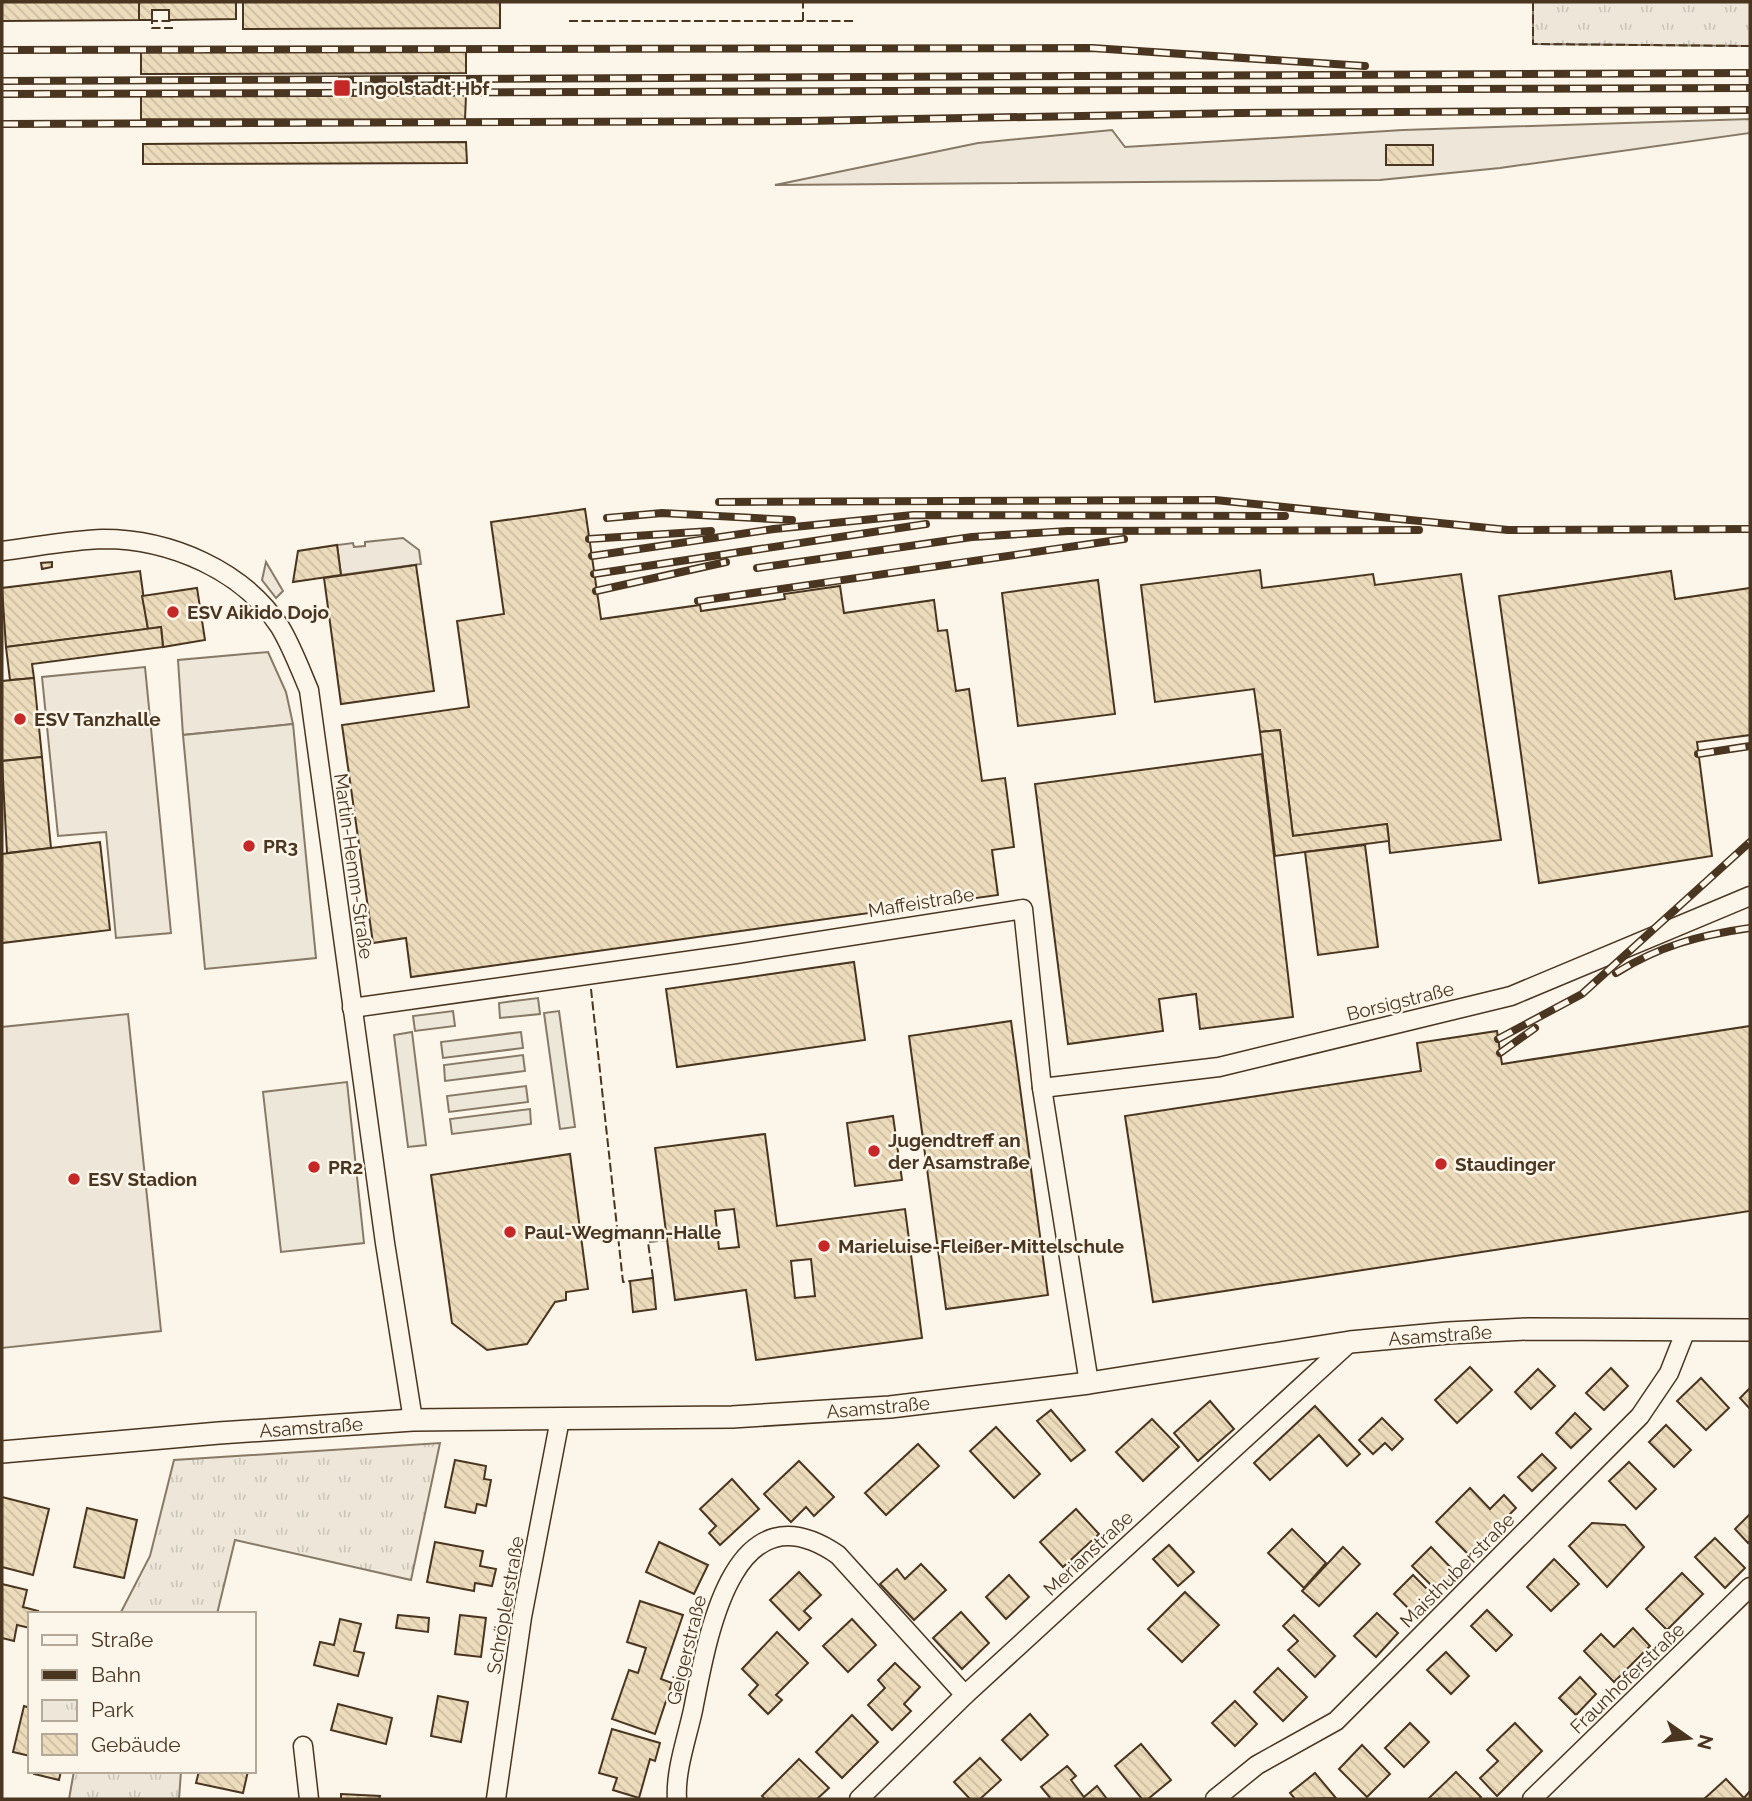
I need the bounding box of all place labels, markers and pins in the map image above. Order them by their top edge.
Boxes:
place label: Ingolstadt Hbf [358,77,490,99]
marker: Ingolstadt Hbf [332,78,352,98]
place label: ESV Aikido Dojo [187,601,329,623]
marker: ESV Aikido Dojo [165,604,181,620]
place label: ESV Tanzhalle [34,708,161,730]
marker: ESV Tanzhalle [12,711,28,727]
place label: PR3 [263,835,298,857]
marker: PR3 [241,838,257,854]
place label: Jugendtreff an der Asamstraße [888,1129,1030,1173]
marker: Jugendtreff an der Asamstraße [866,1143,882,1159]
place label: Staudinger [1455,1153,1556,1175]
place label: PR2 [328,1156,363,1178]
marker: Staudinger [1433,1156,1449,1172]
marker: PR2 [306,1159,322,1175]
place label: ESV Stadion [88,1168,197,1190]
marker: ESV Stadion [66,1171,82,1187]
place label: Paul-Wegmann-Halle [524,1221,722,1243]
marker: Paul-Wegmann-Halle [502,1224,518,1240]
place label: Marieluise-Fleißer-Mittelschule [838,1235,1124,1257]
marker: Marieluise-Fleißer-Mittelschule [816,1238,832,1254]

